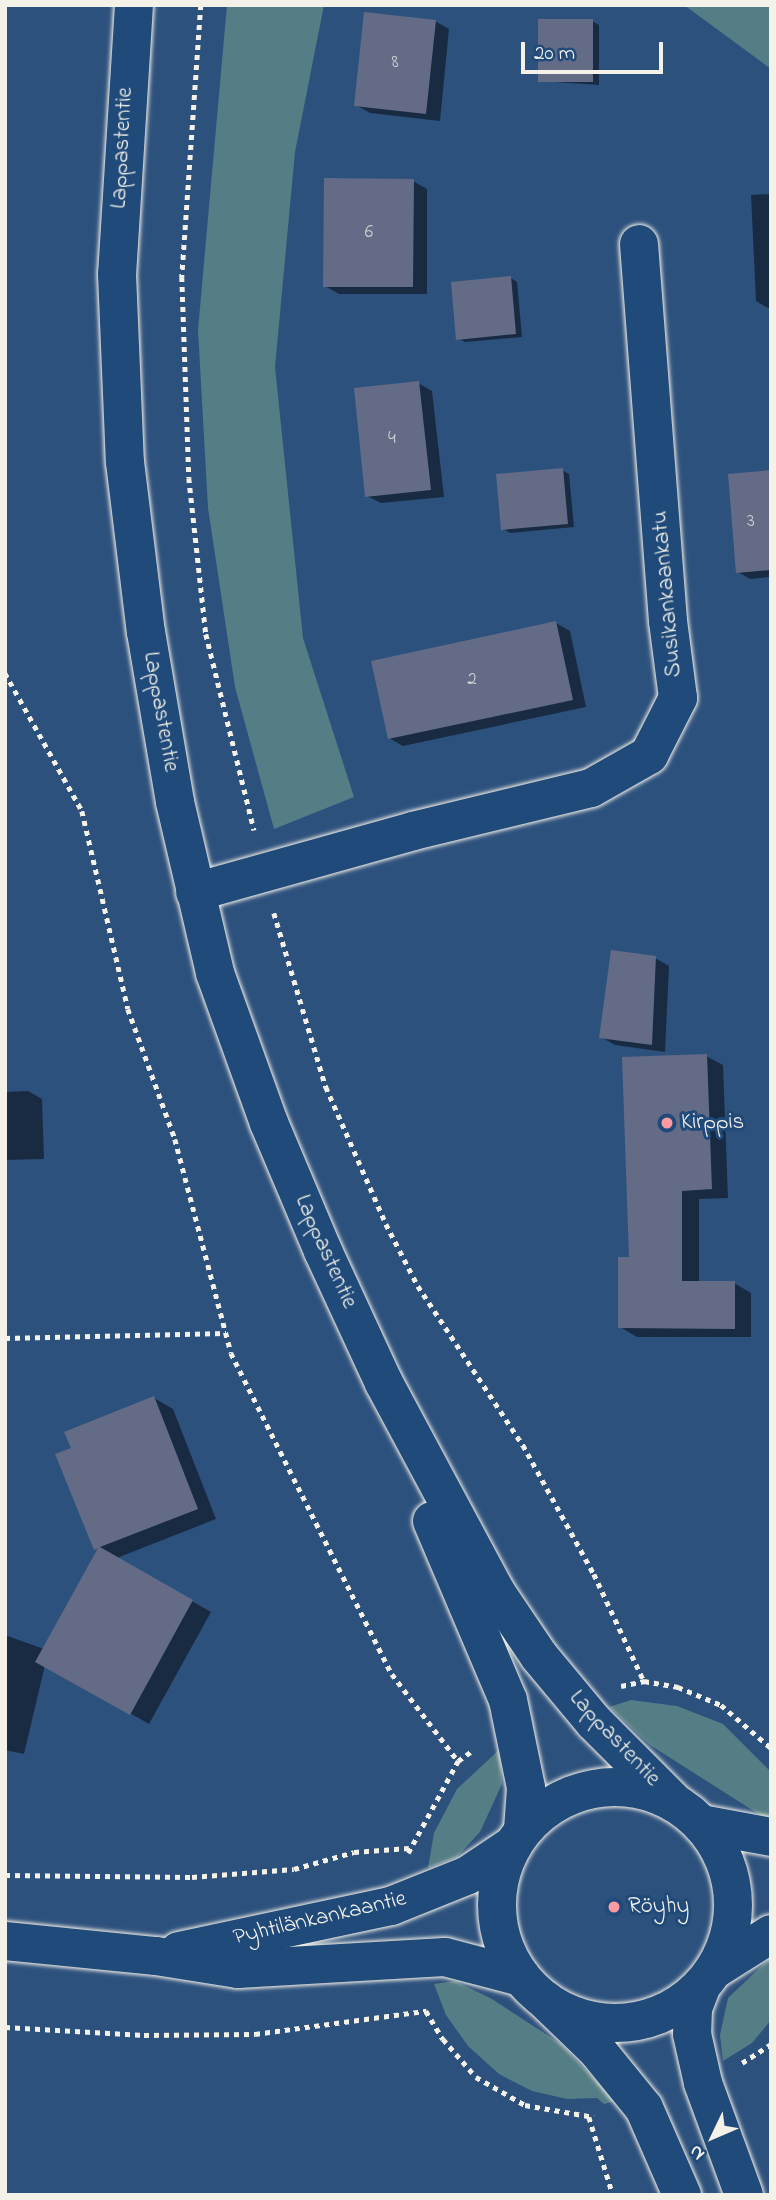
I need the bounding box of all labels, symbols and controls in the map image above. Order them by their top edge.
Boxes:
scale bar [524,28,666,72]
text: 20 m [534,39,575,69]
house number: 8 [391,52,399,74]
street label: Lappastentie [106,87,140,209]
house number: 6 [365,222,373,244]
house number: 4 [388,428,396,450]
street label: Susikankaankatu [647,510,689,678]
house number: 3 [747,511,755,533]
street label: Lappastentie [136,650,184,774]
house number: 2 [467,669,477,691]
place label: Kirppis [681,1109,744,1137]
marker: Kirppis [659,1115,675,1131]
street label: Lappastentie [288,1191,362,1313]
street label: Lappastentie [562,1685,666,1793]
street label: Pyhtilänkankaantie [231,1886,409,1952]
place label: Röyhy [628,1893,689,1921]
marker: Röyhy [606,1899,622,1915]
north arrow [678,2102,748,2172]
text: N [683,2138,712,2166]

